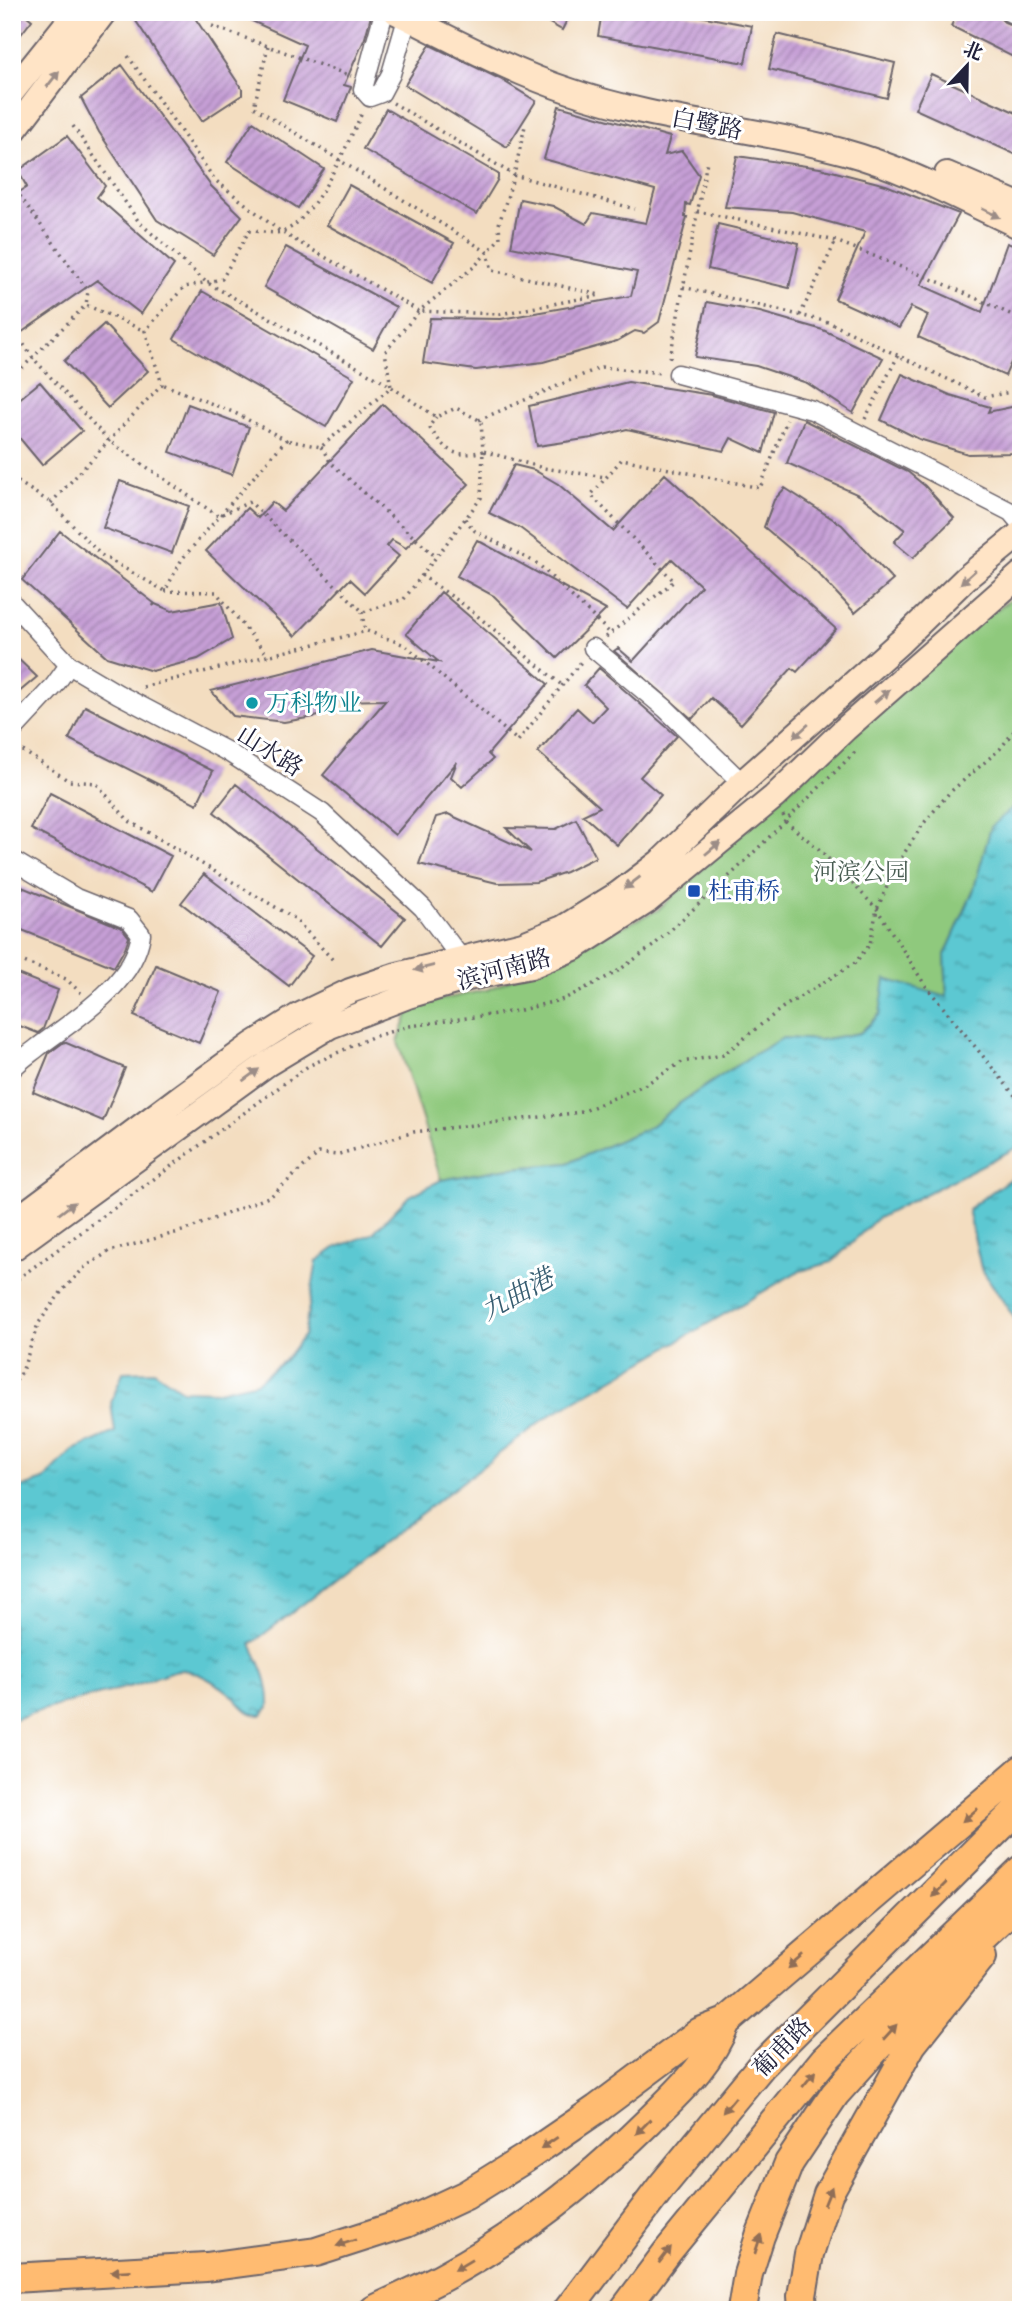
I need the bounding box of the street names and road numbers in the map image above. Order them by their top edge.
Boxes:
street label: 白鹭路 [669,102,745,146]
street label: 山水路 [232,719,308,783]
street label: 滨河南路 [454,942,554,996]
street label: 葡甫路 [746,2011,818,2083]

